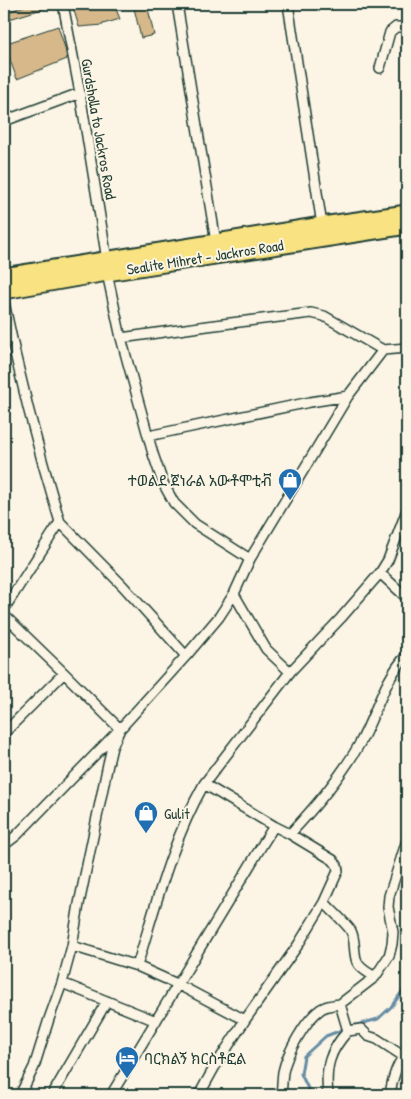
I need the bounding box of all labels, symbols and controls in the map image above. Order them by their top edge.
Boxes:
street label: Gurdsholla to Jackros Road [76,57,122,201]
street label: Sealite Mihret - Jackros Road [125,234,285,280]
shop icon: ተወልደ ጀነራል አውቶሞቲቭ [277,467,303,501]
place label: ተወልደ ጀነራል አውቶሞቲቭ [128,470,272,491]
shop icon: Gulit [133,800,159,834]
place label: Gulit [164,803,191,824]
hotel icon: ባርክልኝ ክርስቶፎል [114,1045,140,1079]
place label: ባርክልኝ ክርስቶፎል [144,1048,246,1069]

